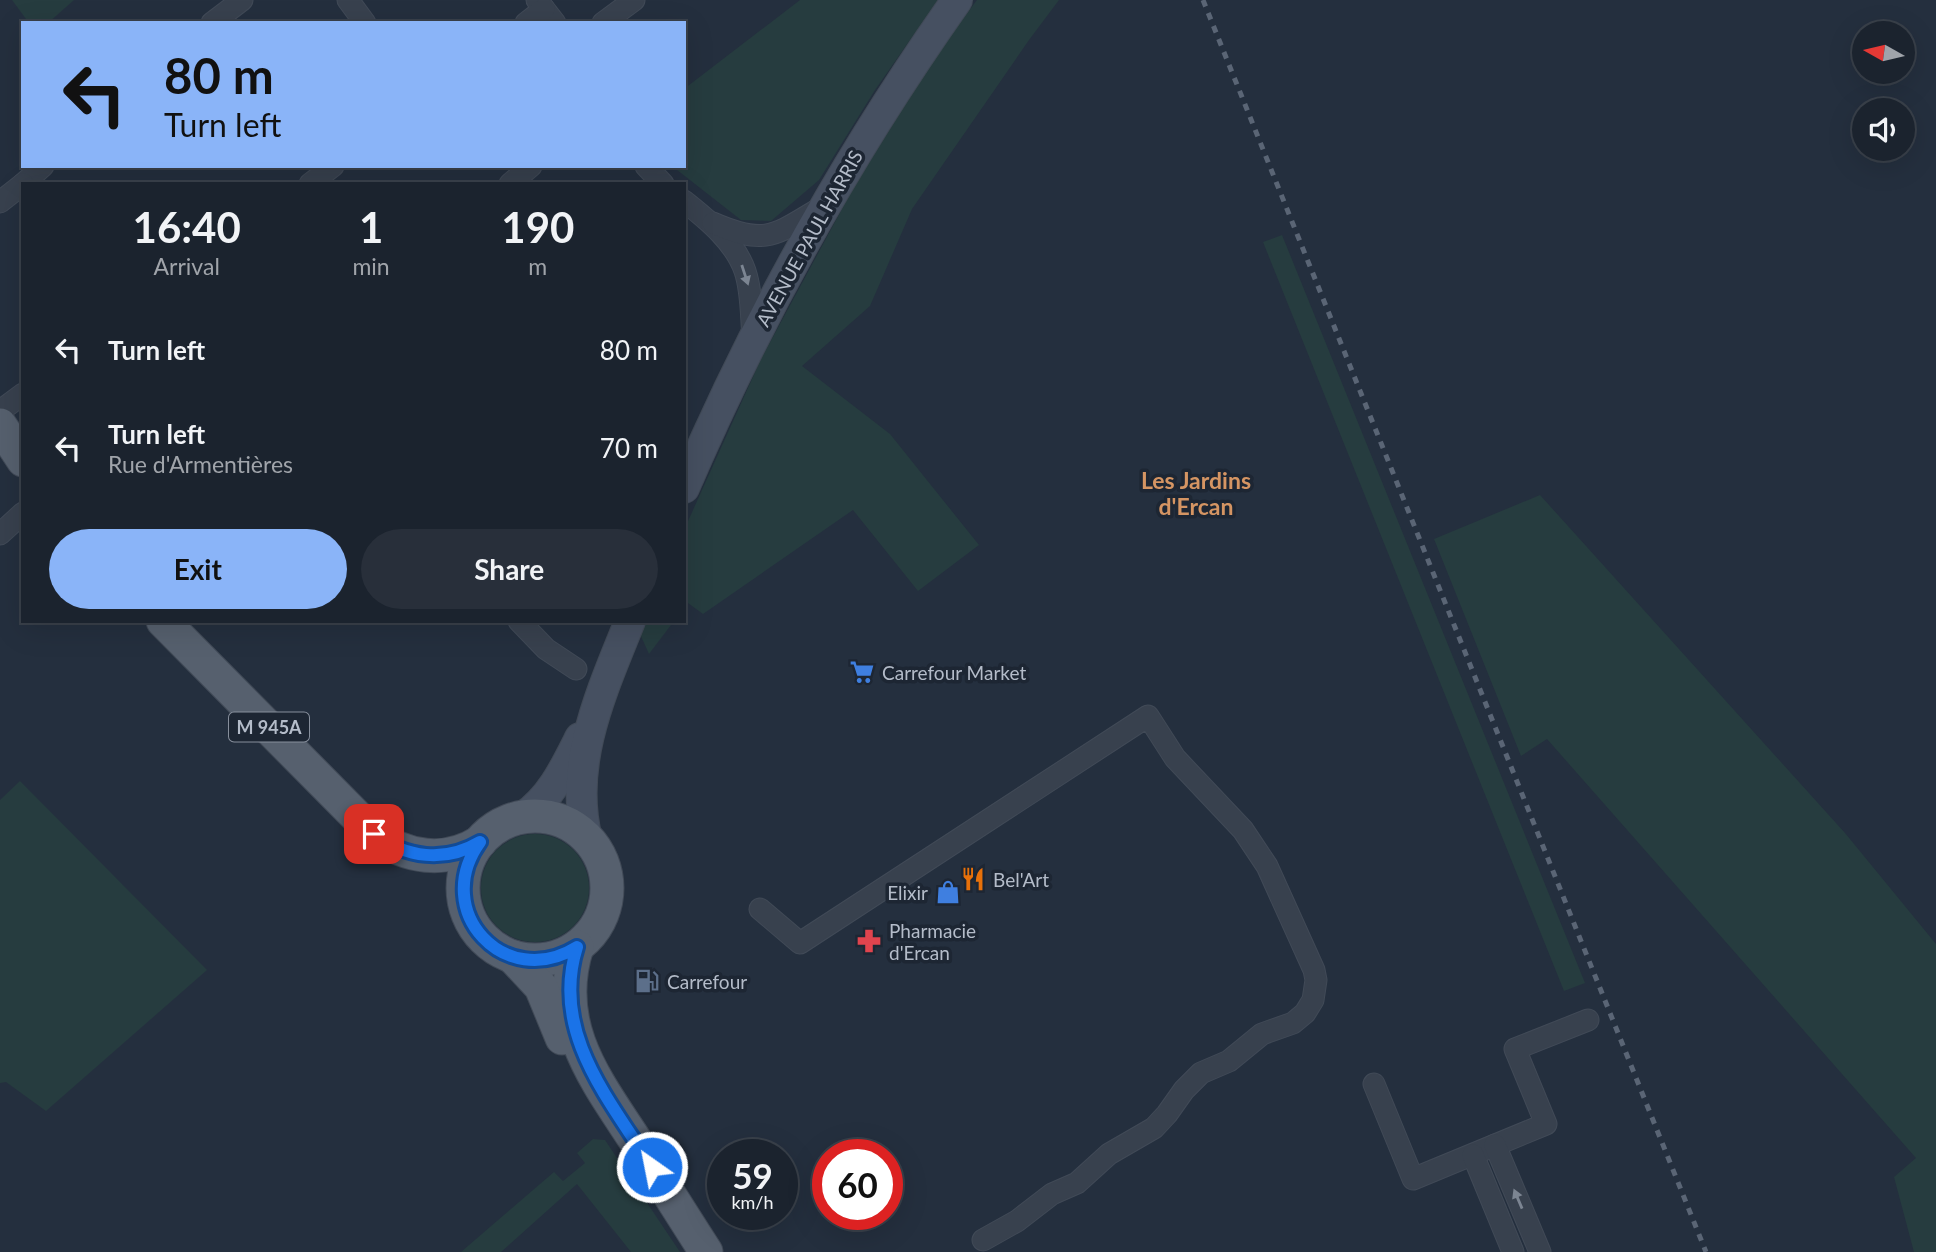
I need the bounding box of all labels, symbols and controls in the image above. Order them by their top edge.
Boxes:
north arrow [1852,21,1914,84]
map controls [1852,21,1915,161]
text: 80 m [164,46,274,104]
icon: left [49,49,140,140]
button: sound [1852,98,1915,161]
text: Turn left [164,105,281,144]
street label: AVENUE PAUL HARRIS [751,146,867,330]
text: 16:40 [133,202,241,252]
text: 1 [359,202,383,252]
text: 190 [501,202,574,252]
text: Arrival [154,252,220,280]
text: min [352,252,390,280]
text: m [528,252,547,280]
one-way arrow [740,265,751,286]
icon: left [49,331,87,369]
text: Turn left [108,334,205,366]
text: 80 m [600,334,658,366]
text: Turn left [108,418,205,450]
icon: left [49,429,87,467]
text: 70 m [600,432,658,464]
text: Rue d'Armentières [108,450,293,478]
district label: Les Jardins d'Ercan [1141,466,1251,520]
button: Exit [49,529,347,609]
button: Share [361,529,658,609]
supermarket icon: Carrefour Market [848,658,876,686]
place label: Carrefour Market [882,661,1026,684]
road number: M 945A [229,712,309,742]
pin [344,804,404,864]
icon: arrive [355,815,393,853]
restaurant icon: Bel'Art [959,865,987,893]
place label: Bel'Art [993,868,1049,891]
shop icon: Elixir [934,878,962,906]
place label: Elixir [887,881,928,904]
place label: Pharmacie d'Ercan [889,919,976,964]
pharmacy icon: Pharmacie d'Ercan [855,927,883,955]
fuel station icon: Carrefour [633,967,661,995]
place label: Carrefour [667,970,747,993]
position arrow [615,1130,689,1204]
speed limit sign: 60 [812,1139,903,1230]
text: 59 [732,1154,773,1196]
one-way arrow [1512,1188,1523,1209]
text: km/h [731,1191,774,1213]

